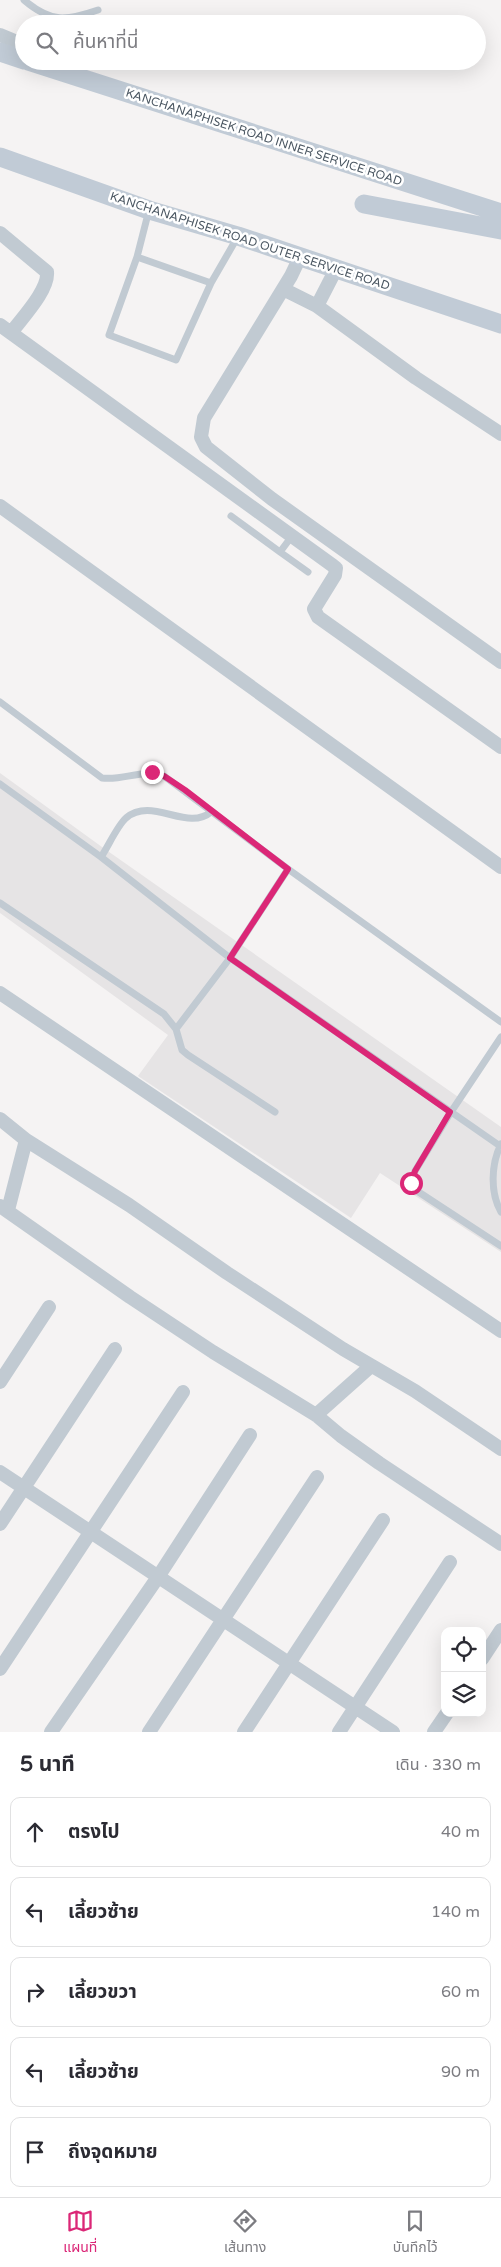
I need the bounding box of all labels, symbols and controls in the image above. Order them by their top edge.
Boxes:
search box [15,15,486,70]
icon: search [33,29,61,57]
text: ค้นหาที่นี่ [73,31,138,53]
street label: KANCHANAPHISEK ROAD INNER SERVICE ROAD [124,86,404,188]
street label: KANCHANAPHISEK ROAD OUTER SERVICE ROAD [108,189,392,293]
route end [141,761,164,784]
route start [400,1172,423,1195]
map controls [441,1627,486,1717]
button: locate [441,1627,486,1672]
button: layers [441,1672,486,1717]
text: 5 นาที [20,1752,75,1777]
text: เดิน · 330 m [395,1755,481,1775]
icon: ahead [21,1818,49,1846]
text: ตรงไป [68,1821,120,1843]
text: 40 m [441,1822,480,1842]
icon: left [21,1898,49,1926]
text: เลี้ยวซ้าย [68,1901,139,1923]
text: 140 m [431,1902,480,1922]
icon: right [21,1978,49,2006]
text: เลี้ยวขวา [68,1981,137,2003]
text: 60 m [441,1982,480,2002]
icon: left [21,2058,49,2086]
text: เลี้ยวซ้าย [68,2061,139,2083]
text: 90 m [441,2062,480,2082]
icon: arrive [21,2138,49,2166]
text: ถึงจุดหมาย [68,2141,158,2163]
tab: แผนที่ [63,2207,97,2258]
tab: เส้นทาง [224,2207,266,2258]
tab: บันทึกไว้ [393,2207,438,2258]

